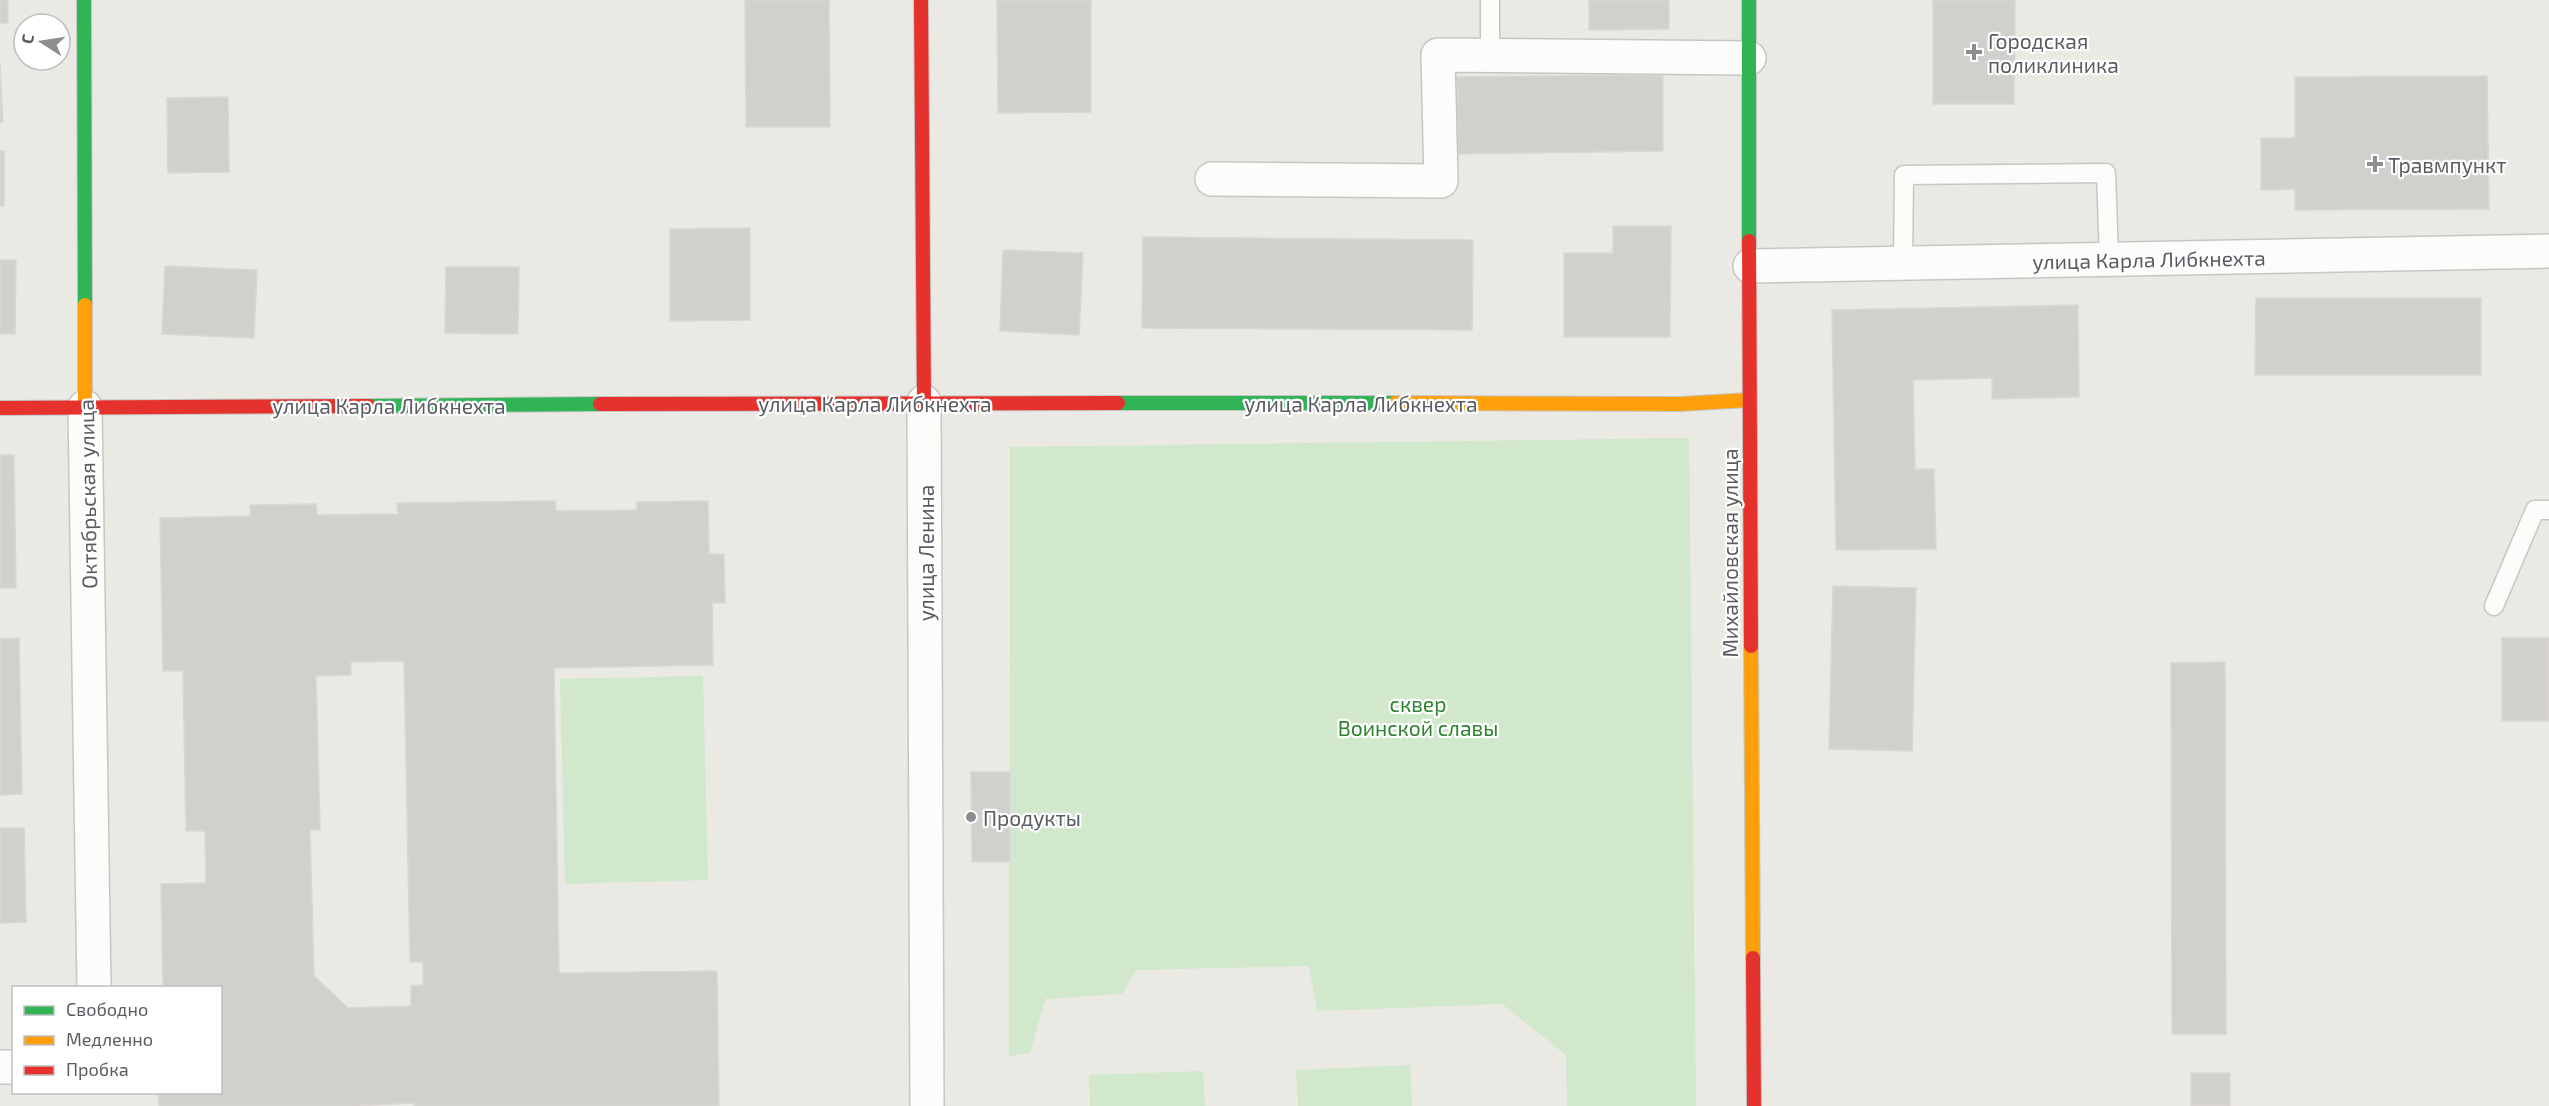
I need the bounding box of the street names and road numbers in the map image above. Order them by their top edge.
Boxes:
street label: улица Карла Либкнехта [2032,244,2266,275]
street label: улица Карла Либкнехта [758,391,992,417]
street label: улица Карла Либкнехта [1244,391,1478,417]
street label: улица Карла Либкнехта [272,393,506,419]
street label: Октябрьская улица [73,399,102,589]
street label: Михайловская улица [1717,448,1743,658]
street label: улица Ленина [913,485,939,621]

